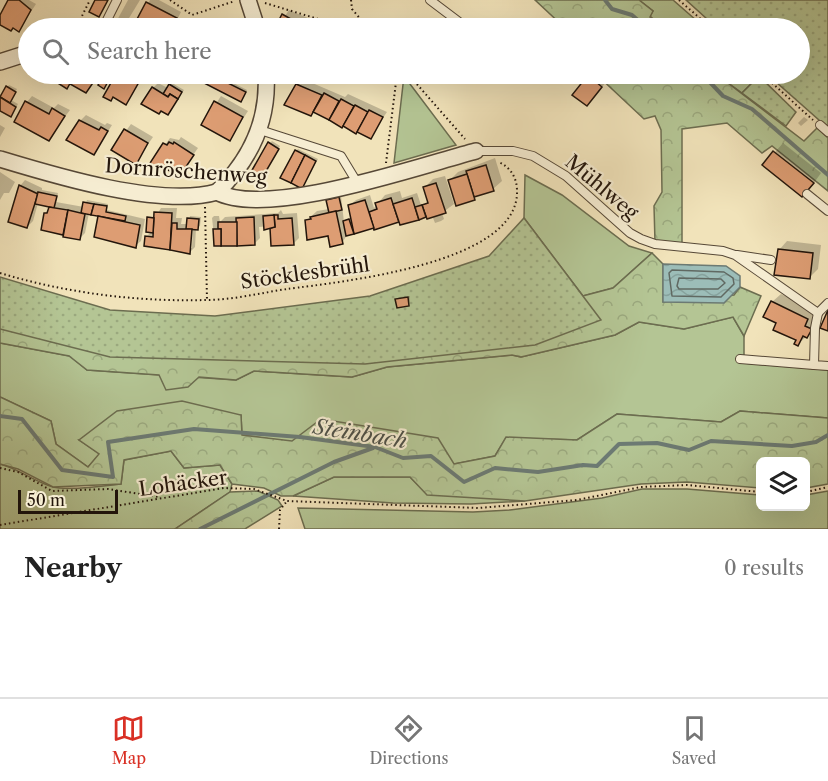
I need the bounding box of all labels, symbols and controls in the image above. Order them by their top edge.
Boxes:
search box [18,18,810,84]
icon: search [39,35,72,68]
text: Search here [87,38,212,65]
street label: Mühlweg [561,150,644,225]
street label: Dornröschenweg [104,153,268,189]
street label: Stöcklesbrühl [239,252,371,294]
water label: Steinbach [310,413,409,453]
map controls [756,457,810,511]
button: layers [756,457,810,511]
street label: Lohäcker [137,465,229,501]
scale bar [18,487,118,514]
text: 50 m [27,490,65,510]
text: Nearby [24,552,122,584]
text: 0 results [724,556,804,580]
tab: Map [112,712,146,768]
tab: Directions [369,712,448,768]
tab: Saved [672,712,716,768]

